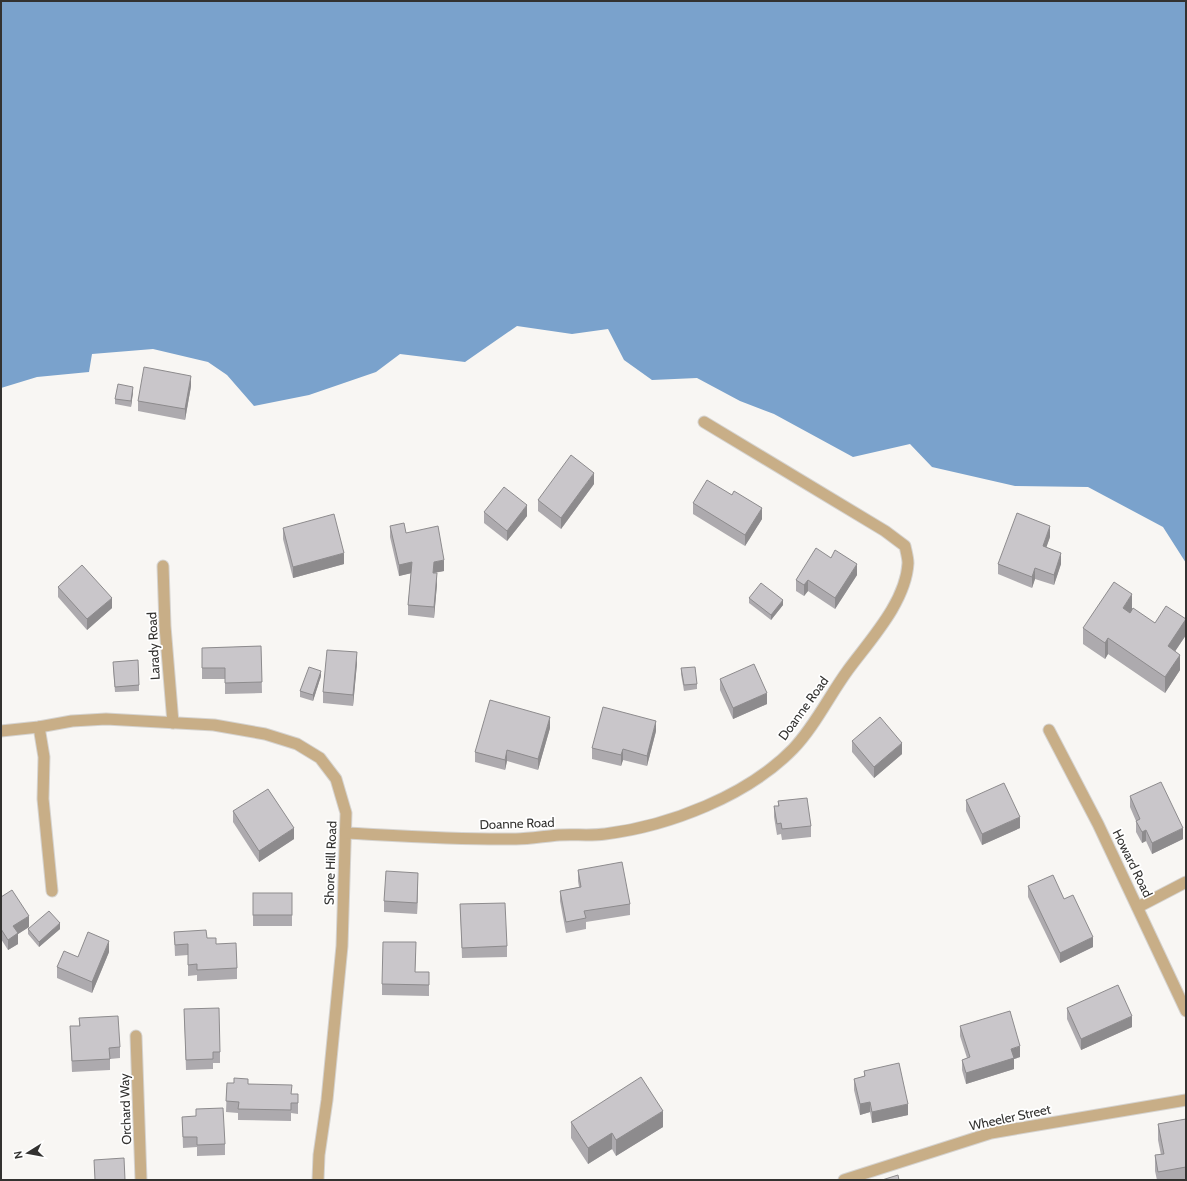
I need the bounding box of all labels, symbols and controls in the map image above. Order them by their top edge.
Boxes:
street label: Larady Road [143,612,163,680]
street label: Doanne Road [774,673,832,743]
street label: Doanne Road [479,814,555,832]
street label: Shore Hill Road [321,821,339,905]
street label: Howard Road [1110,826,1156,900]
street label: Orchard Way [116,1073,134,1145]
street label: Wheeler Street [968,1100,1053,1133]
north arrow [8,1133,48,1173]
text: N [11,1150,26,1160]

